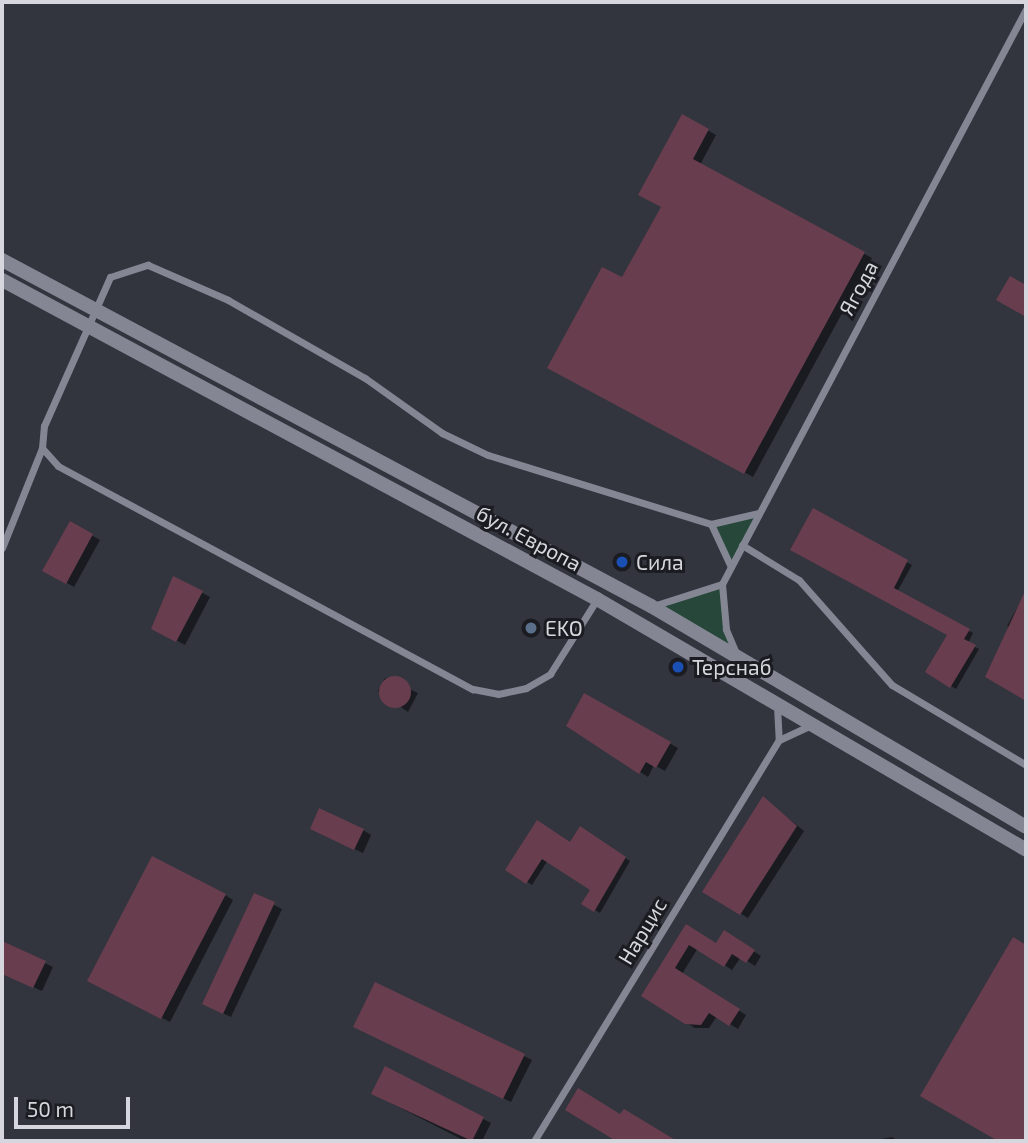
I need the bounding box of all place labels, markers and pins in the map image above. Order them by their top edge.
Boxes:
place label: Сила [636,549,684,575]
marker: Сила [614,554,630,570]
place label: EKO [545,615,583,641]
marker: EKO [523,620,539,636]
place label: Терснаб [692,654,772,680]
marker: Терснаб [670,659,686,675]

